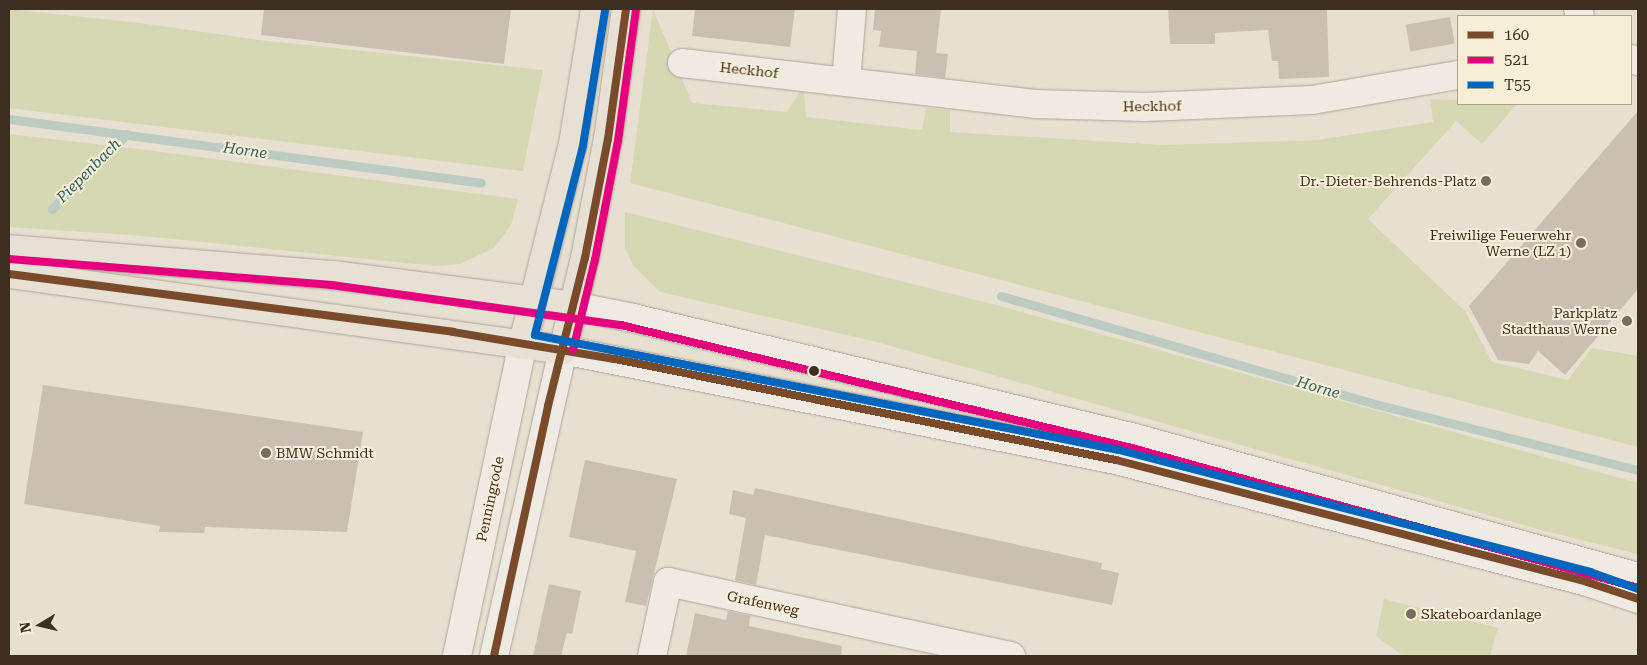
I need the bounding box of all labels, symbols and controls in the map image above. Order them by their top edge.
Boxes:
legend [1457,15,1632,105]
text: 160 [1504,26,1529,44]
text: 521 [1504,51,1529,69]
street label: Heckhof [719,59,779,81]
text: T55 [1504,76,1531,94]
street label: Heckhof [1123,97,1181,115]
water label: Piepenbach [53,135,125,207]
water label: Horne [222,139,268,163]
place label: Dr.-Dieter-Behrends-Platz [1300,173,1476,189]
marker: Dr.-Dieter-Behrends-Platz [1480,175,1492,187]
place label: Freiwilige Feuerwehr Werne (LZ 1) [1430,227,1571,260]
marker: Freiwilige Feuerwehr Werne (LZ 1) [1575,237,1587,249]
place label: Parkplatz Stadthaus Werne [1502,305,1617,338]
marker: Parkplatz Stadthaus Werne [1621,315,1633,327]
unlabelled marker [809,366,819,376]
water label: Horne [1294,373,1342,403]
place label: BMW Schmidt [276,445,374,461]
marker: BMW Schmidt [260,447,272,459]
street label: Penningrode [473,455,507,543]
street label: Grafenweg [726,587,800,619]
north arrow [15,600,65,650]
place label: Skateboardanlage [1421,606,1541,622]
marker: Skateboardanlage [1405,608,1417,620]
text: N [16,621,34,634]

